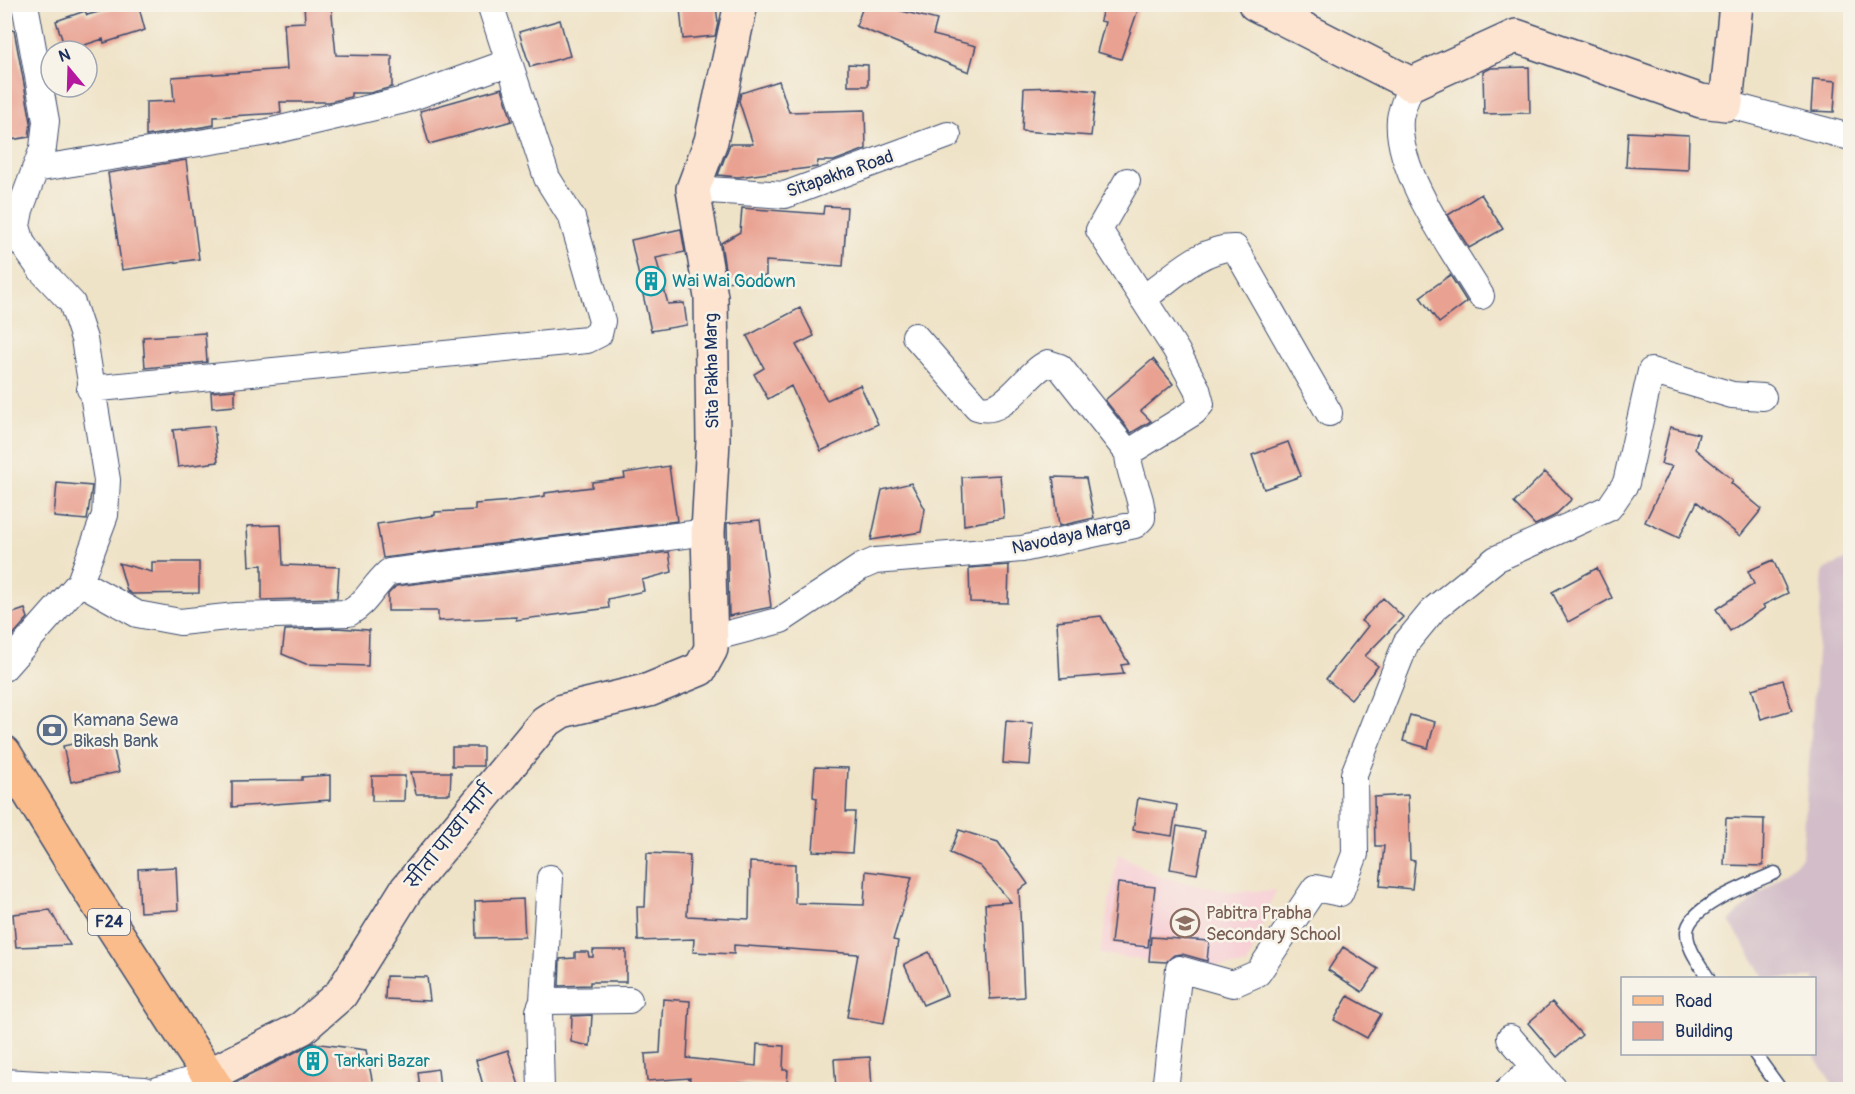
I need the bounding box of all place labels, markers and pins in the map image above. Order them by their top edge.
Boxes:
building icon: Wai Wai Godown [635,265,667,297]
place label: Wai Wai Godown [672,270,796,293]
place label: Kamana Sewa Bikash Bank [73,709,178,753]
bank icon: Kamana Sewa Bikash Bank [36,714,68,746]
place label: Pabitra Prabha Secondary School [1206,902,1341,946]
school or university icon: Pabitra Prabha Secondary School [1169,907,1201,939]
building icon: Tarkari Bazar [297,1045,329,1077]
place label: Tarkari Bazar [334,1050,430,1073]

